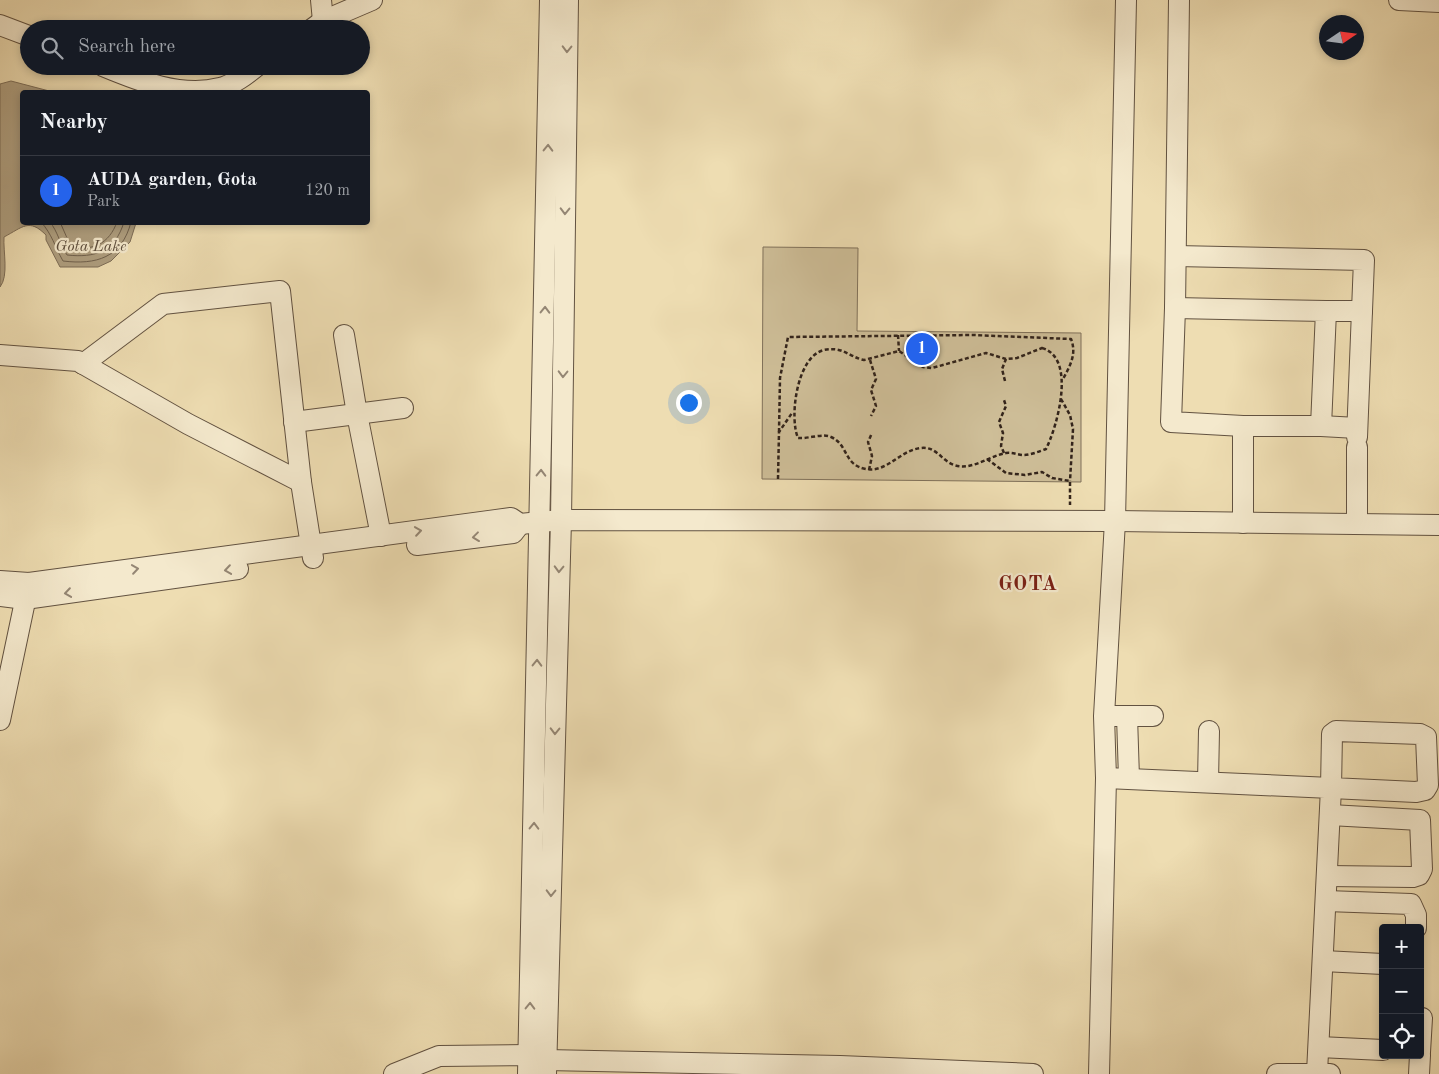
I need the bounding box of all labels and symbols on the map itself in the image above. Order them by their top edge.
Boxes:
north arrow [1319,15,1364,60]
one-way arrow [562,45,572,53]
one-way arrow [542,144,553,152]
one-way arrow [560,208,570,215]
water label: Gota Lake [55,239,127,255]
one-way arrow [539,306,550,314]
pin: 1 [906,330,938,368]
one-way arrow [557,370,568,378]
your location [676,390,702,416]
one-way arrow [536,469,547,477]
one-way arrow [414,526,422,537]
one-way arrow [472,532,481,542]
one-way arrow [131,564,139,575]
one-way arrow [224,564,232,575]
one-way arrow [554,565,564,573]
district label: GOTA [998,575,1058,595]
one-way arrow [63,588,72,598]
one-way arrow [532,659,543,667]
one-way arrow [549,727,560,735]
one-way arrow [529,822,539,830]
one-way arrow [545,890,556,898]
one-way arrow [524,1002,535,1010]

